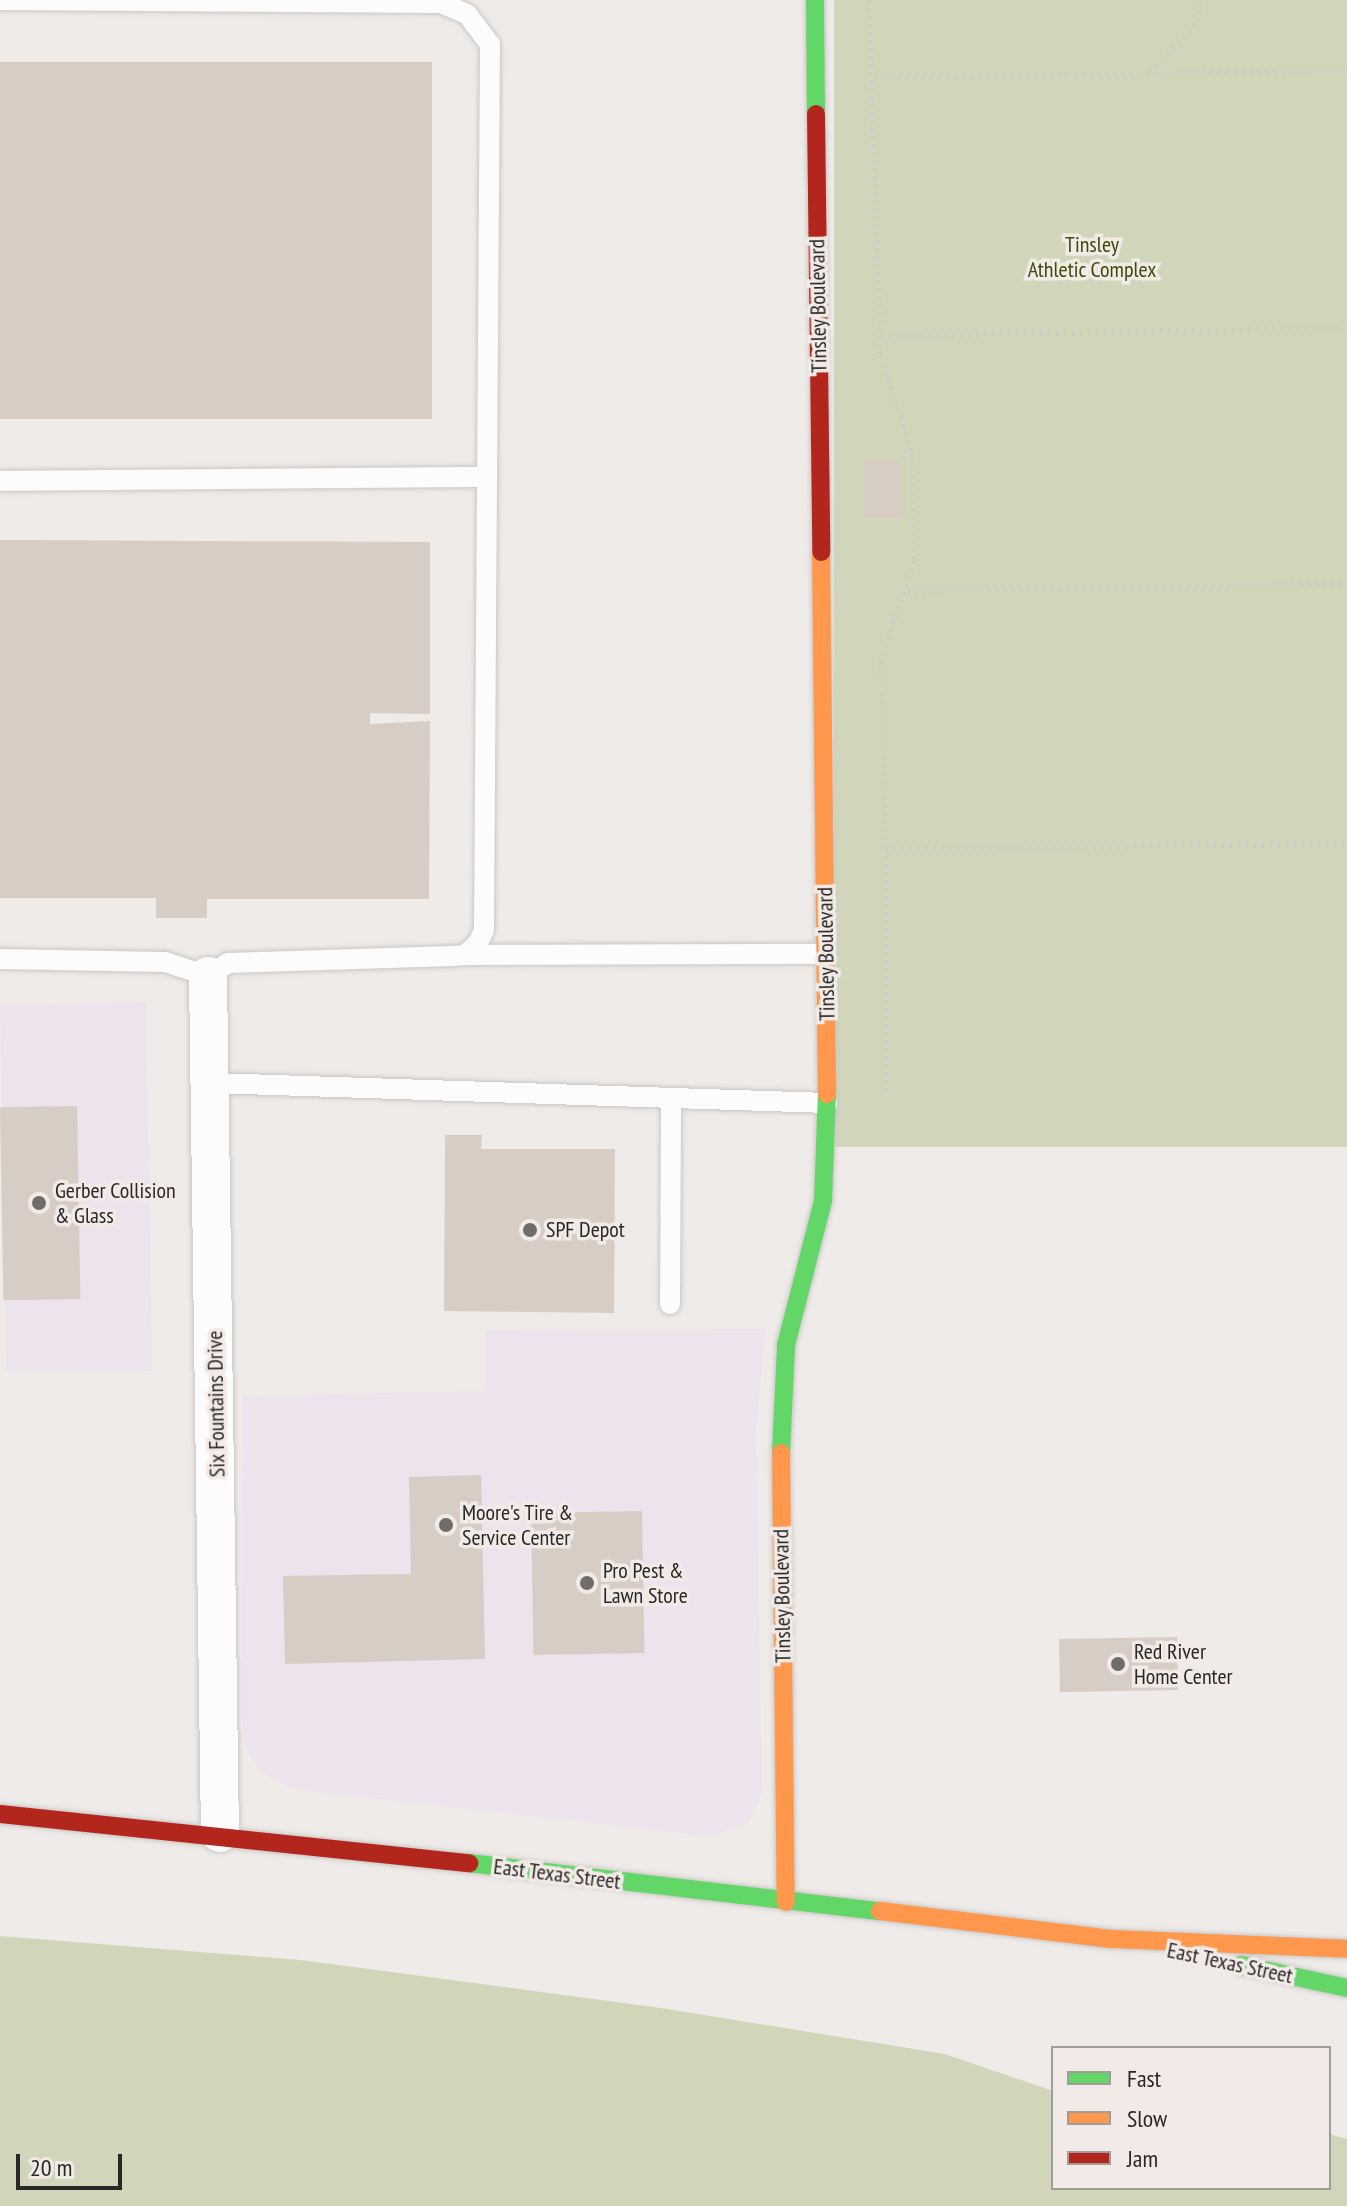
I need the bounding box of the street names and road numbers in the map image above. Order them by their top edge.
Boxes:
street label: Tinsley Boulevard [804,238,832,374]
street label: Tinsley Boulevard [812,886,840,1022]
street label: Six Fountains Drive [202,1330,230,1478]
street label: Tinsley Boulevard [768,1528,796,1664]
street label: East Texas Street [492,1853,622,1895]
street label: East Texas Street [1165,1937,1295,1989]

